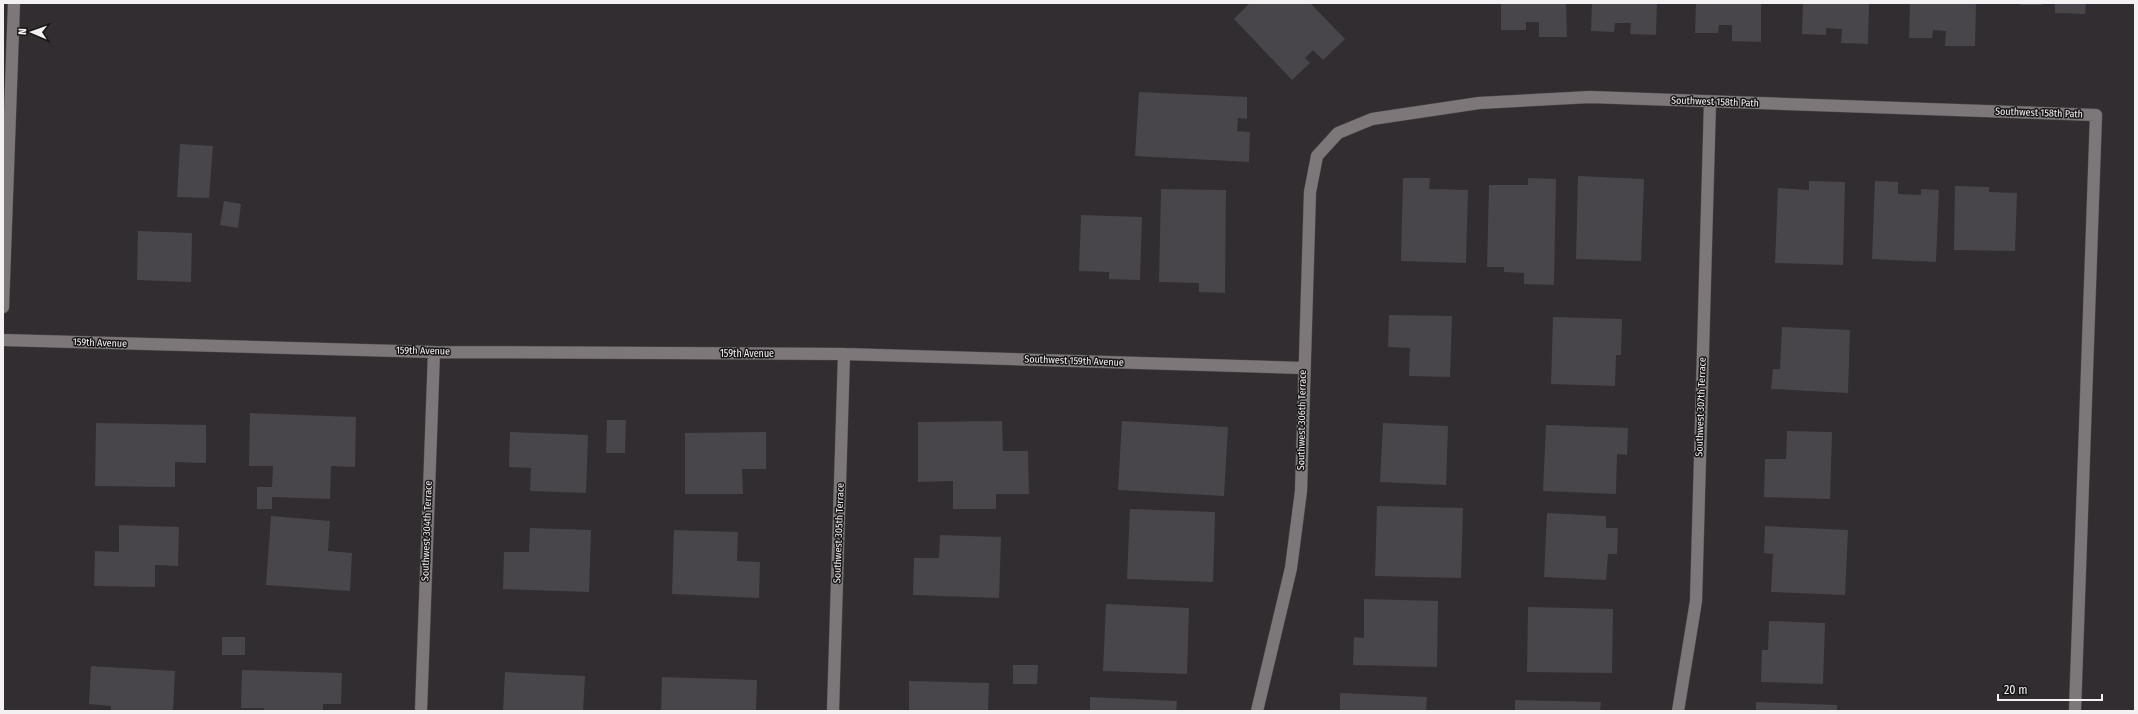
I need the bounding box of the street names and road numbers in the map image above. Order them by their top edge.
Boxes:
street label: Southwest 158th Path [1671,94,1759,110]
street label: Southwest 158th Path [1995,105,2083,121]
street label: 159th Avenue [73,336,127,350]
street label: 159th Avenue [396,345,450,357]
street label: 159th Avenue [720,348,774,360]
street label: Southwest 159th Avenue [1024,353,1124,369]
street label: Southwest 307th Terrace [1693,357,1709,457]
street label: Southwest 306th Terrace [1295,370,1309,470]
street label: Southwest 304th Terrace [419,481,435,581]
street label: Southwest 305th Terrace [831,483,847,583]

